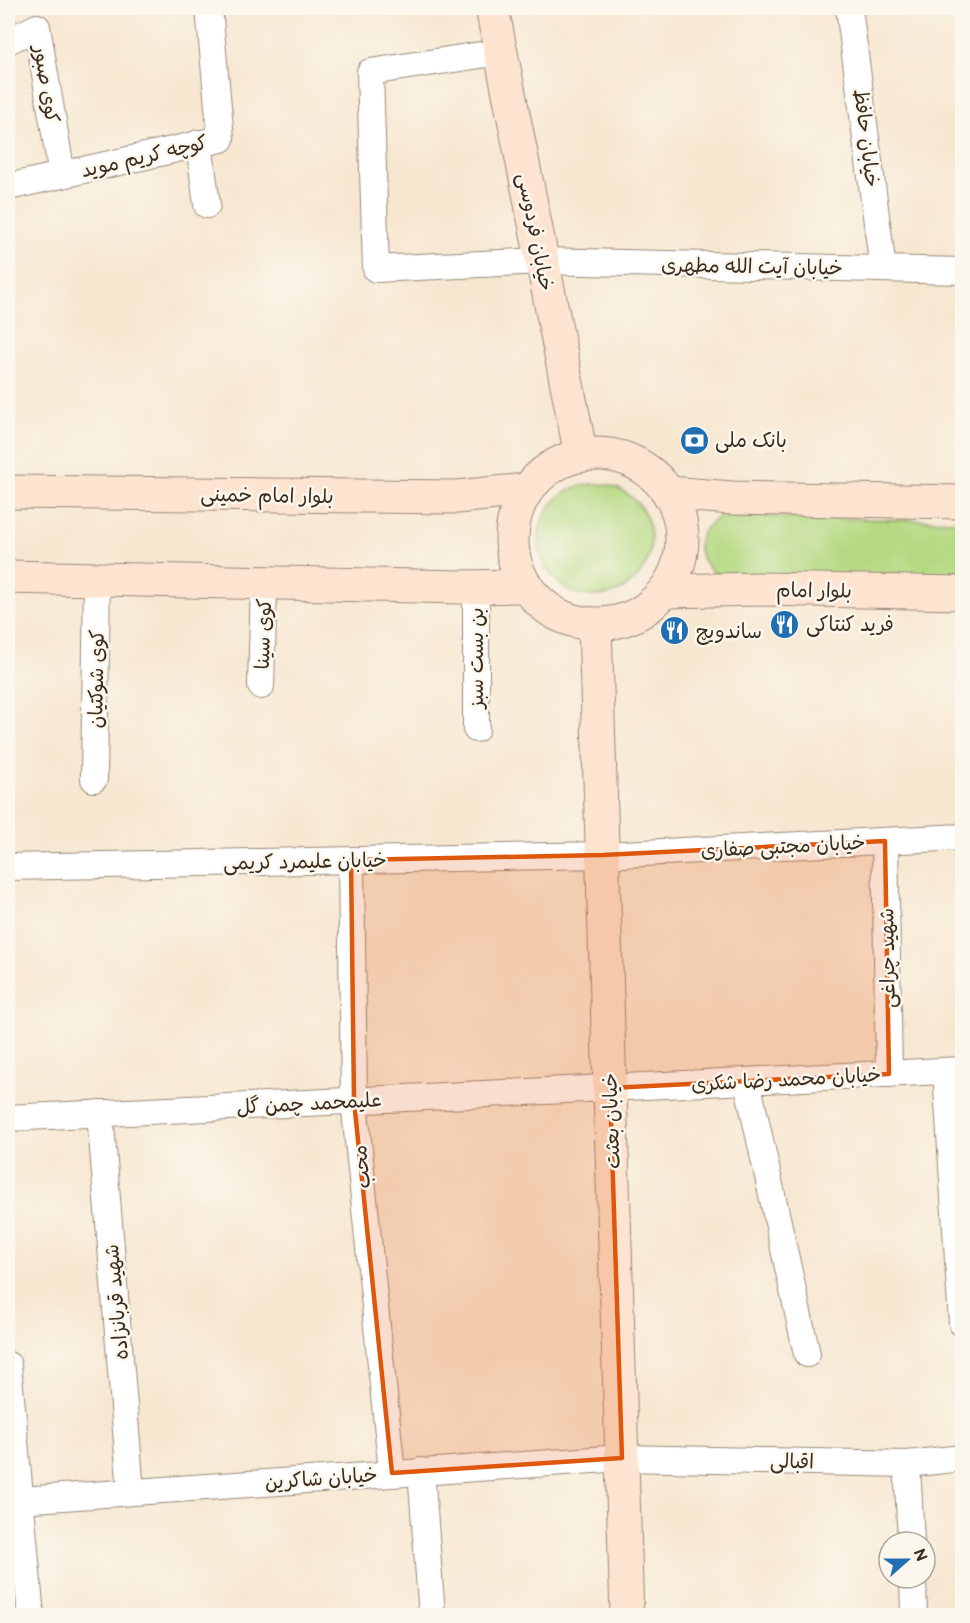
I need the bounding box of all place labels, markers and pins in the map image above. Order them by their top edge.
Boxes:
bank icon: بانک ملی [678,424,710,456]
place label: بانک ملی [715,429,787,453]
restaurant icon: فرید کنتاکی [769,608,801,640]
place label: فرید کنتاکی [806,613,894,637]
restaurant icon: ساندویچ [659,615,691,647]
place label: ساندویچ [696,620,762,645]

